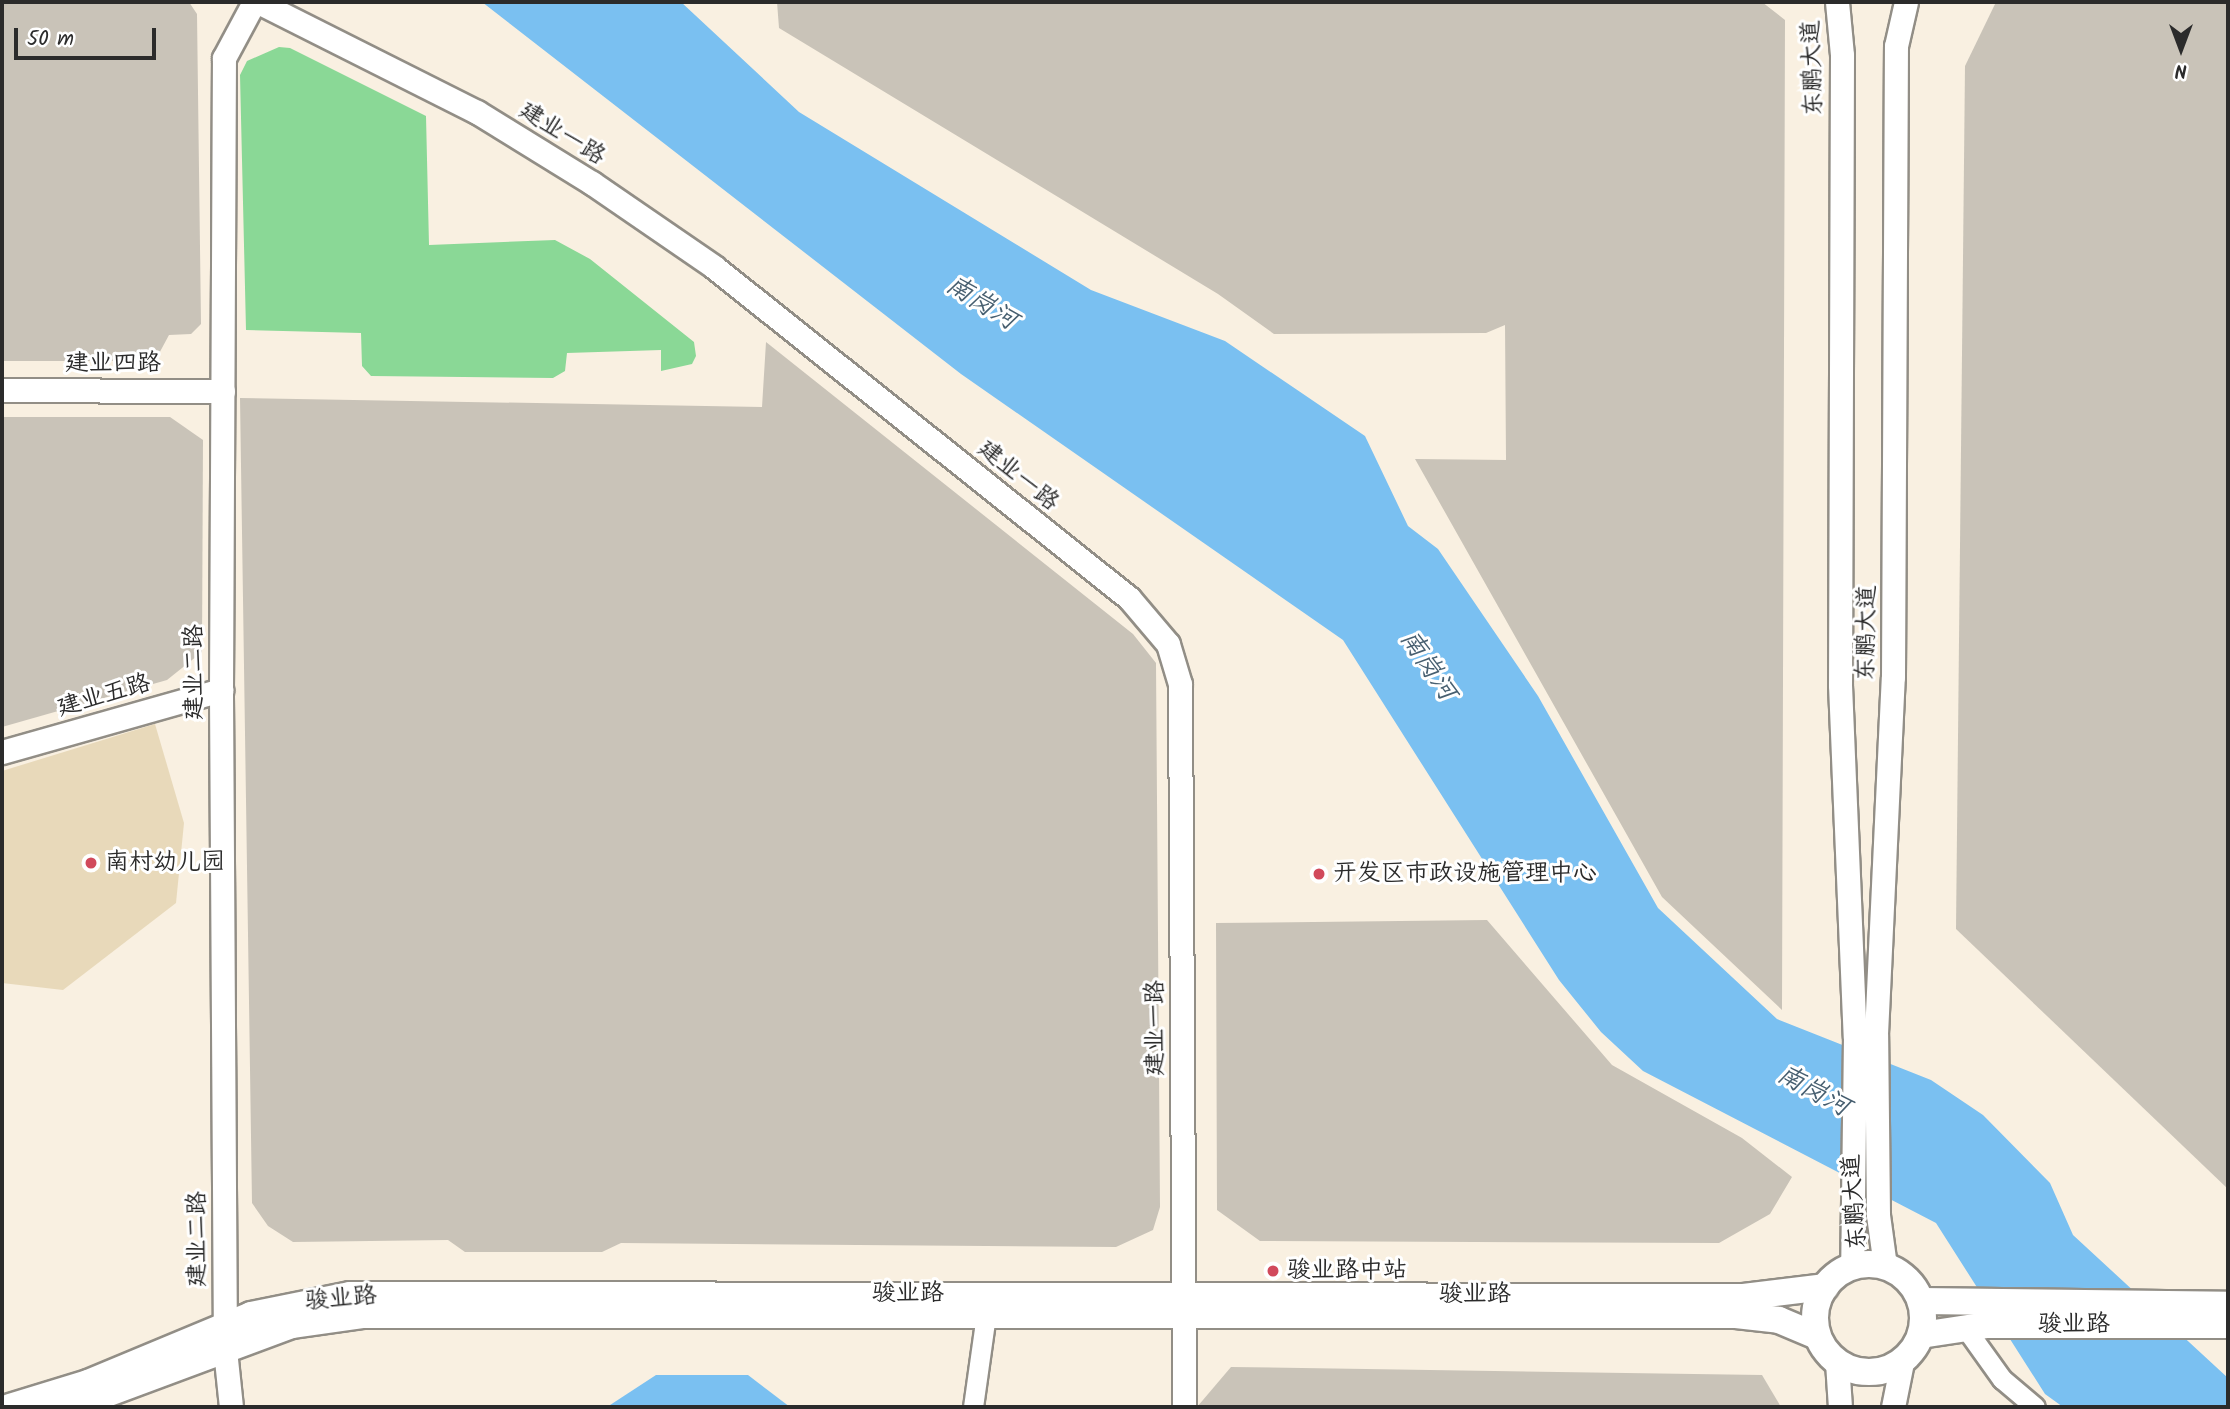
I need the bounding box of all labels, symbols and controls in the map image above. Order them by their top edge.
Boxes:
scale bar [18,14,159,58]
north arrow [2146,14,2216,84]
street label: 东鹏大道 [1797,20,1829,116]
text: 50 m [27,23,74,56]
text: N [2175,55,2187,85]
street label: 建业一路 [514,96,610,172]
water label: 南岗河 [940,270,1022,338]
street label: 建业四路 [65,350,161,378]
street label: 建业一路 [972,435,1064,517]
street label: 东鹏大道 [1852,585,1882,681]
street label: 建业二路 [181,624,209,720]
water label: 南岗河 [1392,625,1462,707]
street label: 建业五路 [54,669,154,723]
place label: 南村幼儿园 [105,849,225,877]
marker: 南村幼儿园 [83,855,99,871]
place label: 开发区市政设施管理中心 [1333,860,1597,888]
marker: 开发区市政设施管理中心 [1311,866,1327,882]
street label: 建业一路 [1142,980,1170,1076]
water label: 南岗河 [1771,1059,1855,1125]
street label: 东鹏大道 [1837,1153,1873,1251]
street label: 建业二路 [184,1191,212,1287]
place label: 骏业路中站 [1287,1257,1407,1285]
marker: 骏业路中站 [1265,1263,1281,1279]
street label: 骏业路 [872,1280,944,1308]
street label: 骏业路 [1439,1281,1511,1309]
street label: 骏业路 [304,1282,378,1316]
street label: 骏业路 [2038,1311,2110,1339]

